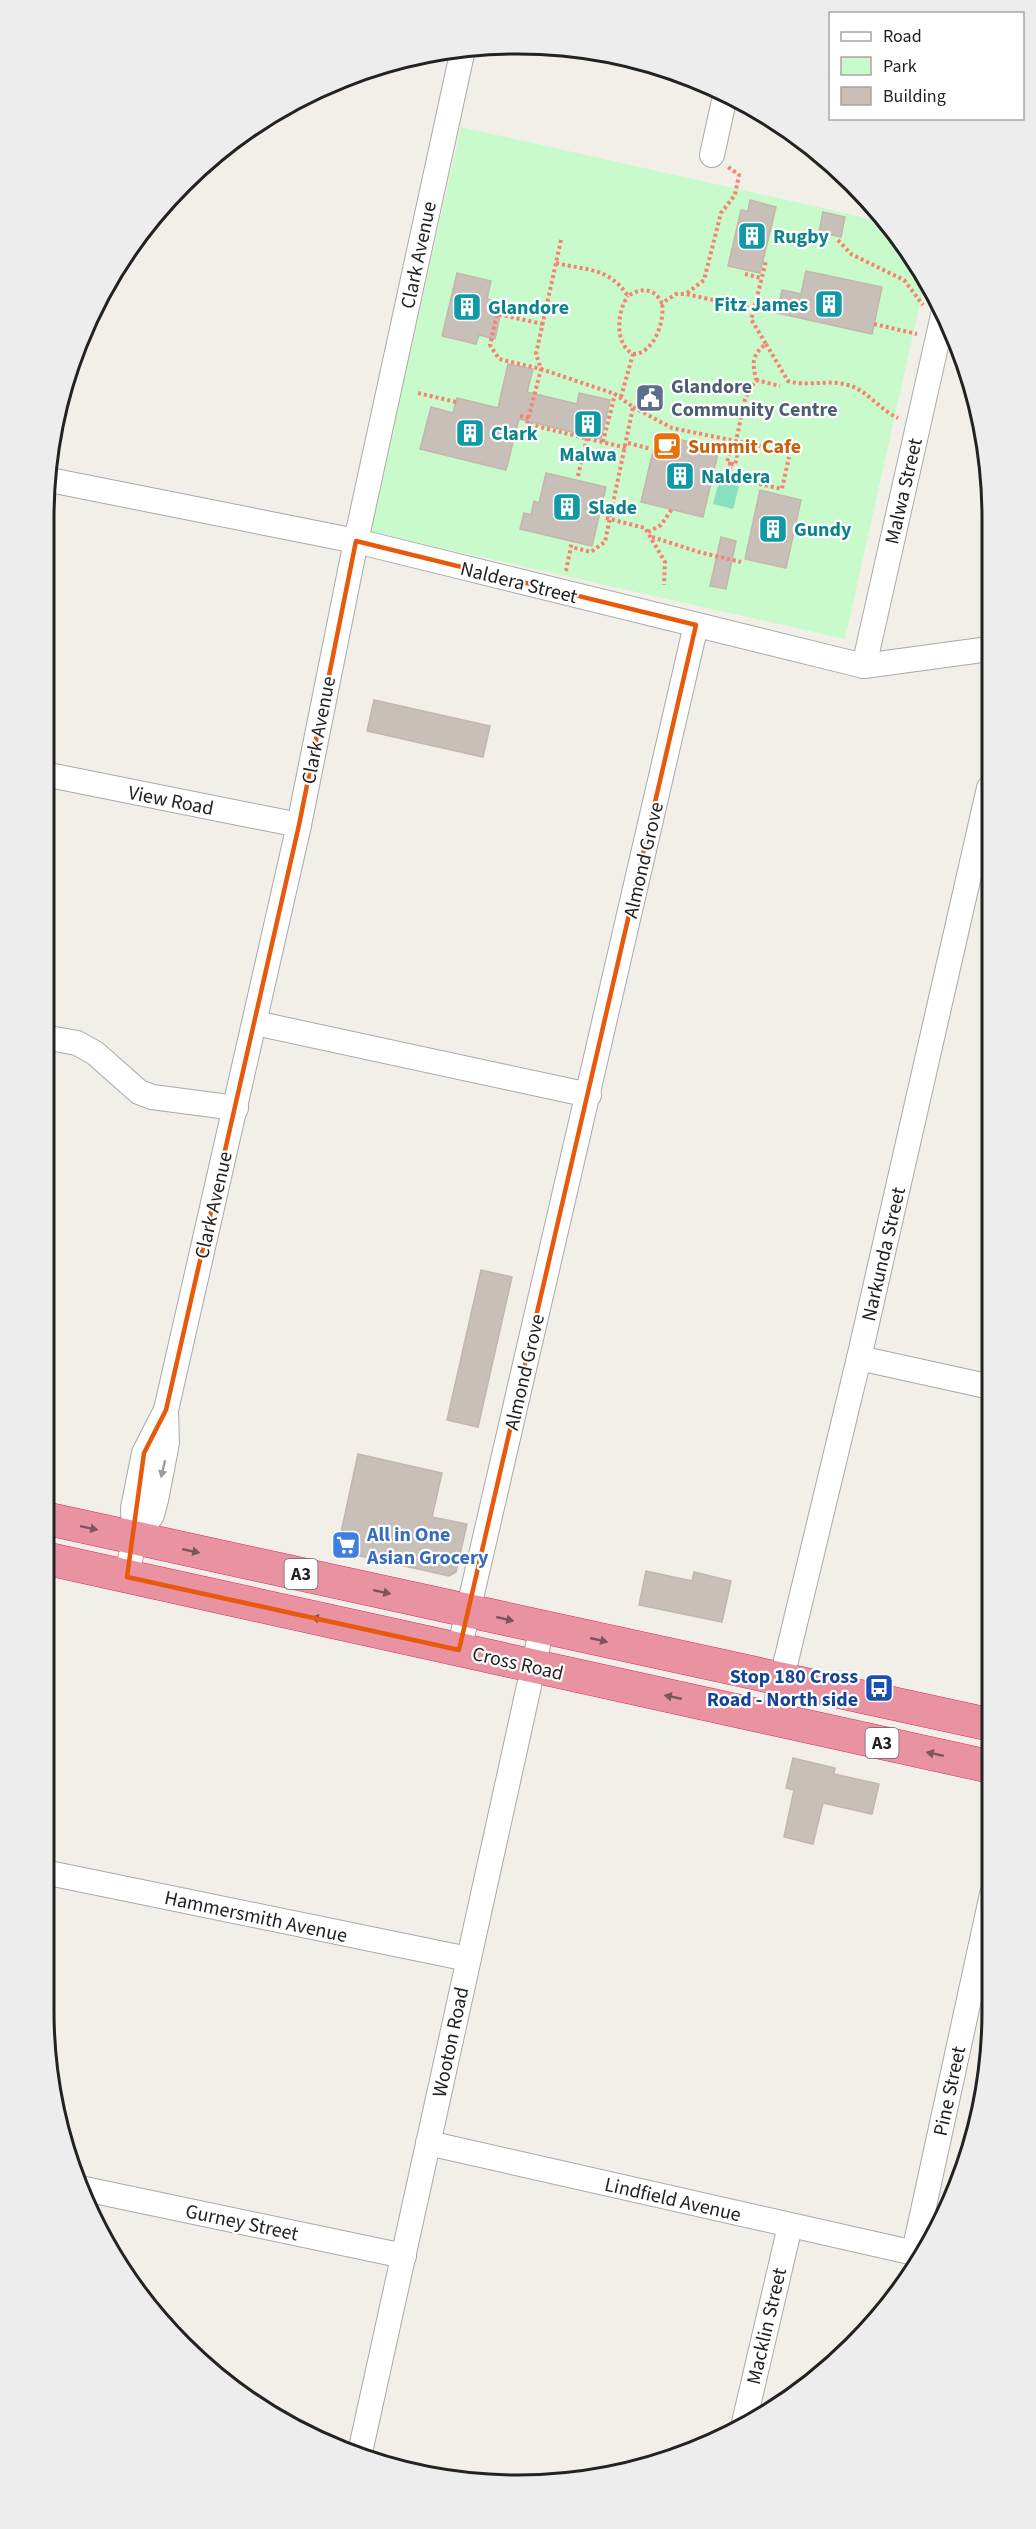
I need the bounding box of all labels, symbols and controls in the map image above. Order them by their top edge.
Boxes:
legend [829,12,1024,120]
text: Road [883,24,922,49]
text: Park [883,54,917,79]
text: Building [883,84,946,109]
street label: Clark Avenue [394,199,444,311]
building icon: Rugby [736,220,768,252]
place label: Rugby [773,223,830,251]
building icon: Fitz James [813,288,845,320]
building icon: Glandore [451,291,483,323]
place label: Fitz James [714,291,808,319]
place label: Glandore [488,294,569,322]
place label: Glandore Community Centre [671,373,838,424]
public building icon: Glandore Community Centre [634,382,666,414]
building icon: Malwa [572,408,604,440]
building icon: Clark [454,417,486,449]
place label: Clark [491,420,538,448]
cafe icon: Summit Cafe [651,430,683,462]
place label: Summit Cafe [688,433,801,461]
street label: Malwa Street [878,435,930,547]
place label: Malwa [559,441,617,469]
building icon: Naldera [664,460,696,492]
place label: Naldera [701,463,770,491]
building icon: Slade [551,491,583,523]
place label: Slade [588,494,637,522]
building icon: Gundy [757,513,789,545]
place label: Gundy [794,516,852,544]
street label: Naldera Street [457,555,580,611]
street label: Clark Avenue [295,674,343,786]
street label: View Road [126,779,216,823]
street label: Almond Grove [617,799,671,921]
street label: Clark Avenue [188,1149,240,1262]
street label: Narkunda Street [855,1184,913,1324]
street label: Almond Grove [498,1311,552,1433]
one-way arrow [158,1459,167,1478]
place label: All in One Asian Grocery [366,1521,489,1572]
one-way arrow [80,1524,98,1534]
supermarket icon: All in One Asian Grocery [330,1529,362,1561]
one-way arrow [182,1547,201,1556]
road number: A3 [284,1559,318,1589]
one-way arrow [373,1588,392,1597]
one-way arrow [310,1614,329,1623]
one-way arrow [496,1615,515,1624]
one-way arrow [590,1636,609,1645]
street label: Cross Road [469,1640,566,1688]
place label: Stop 180 Cross Road - North side [707,1663,858,1714]
bus stop icon: Stop 180 Cross Road - North side [863,1672,895,1704]
one-way arrow [664,1692,683,1702]
road number: A3 [866,1728,898,1758]
one-way arrow [925,1749,944,1758]
street label: Hammersmith Avenue [162,1884,350,1950]
street label: Wooton Road [426,1984,476,2100]
street label: Pine Street [927,2043,973,2139]
street label: Lindfield Avenue [602,2171,744,2229]
street label: Gurney Street [183,2197,301,2249]
street label: Macklin Street [740,2265,794,2387]

